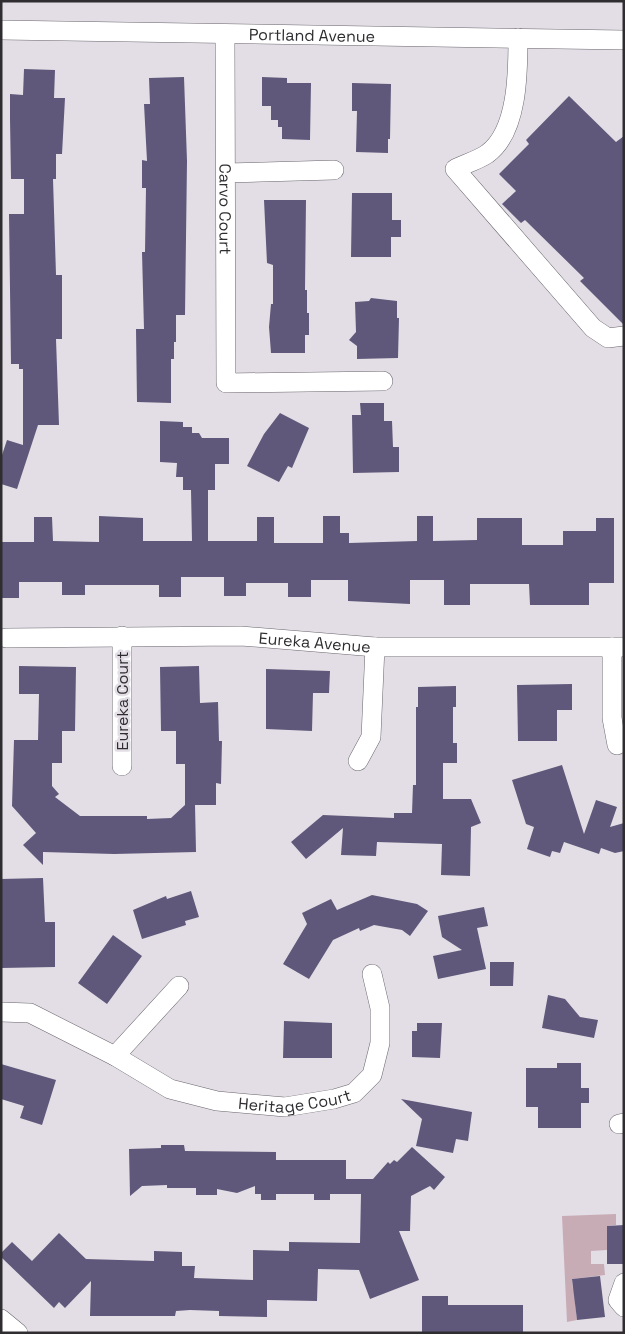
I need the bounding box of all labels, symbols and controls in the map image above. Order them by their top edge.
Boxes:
street label: Portland Avenue [249,24,375,47]
street label: Carvo Court [214,163,236,255]
street label: Eureka Avenue [258,627,371,658]
street label: Eureka Court [112,651,133,751]
street label: Heritage Court [237,1085,353,1118]

